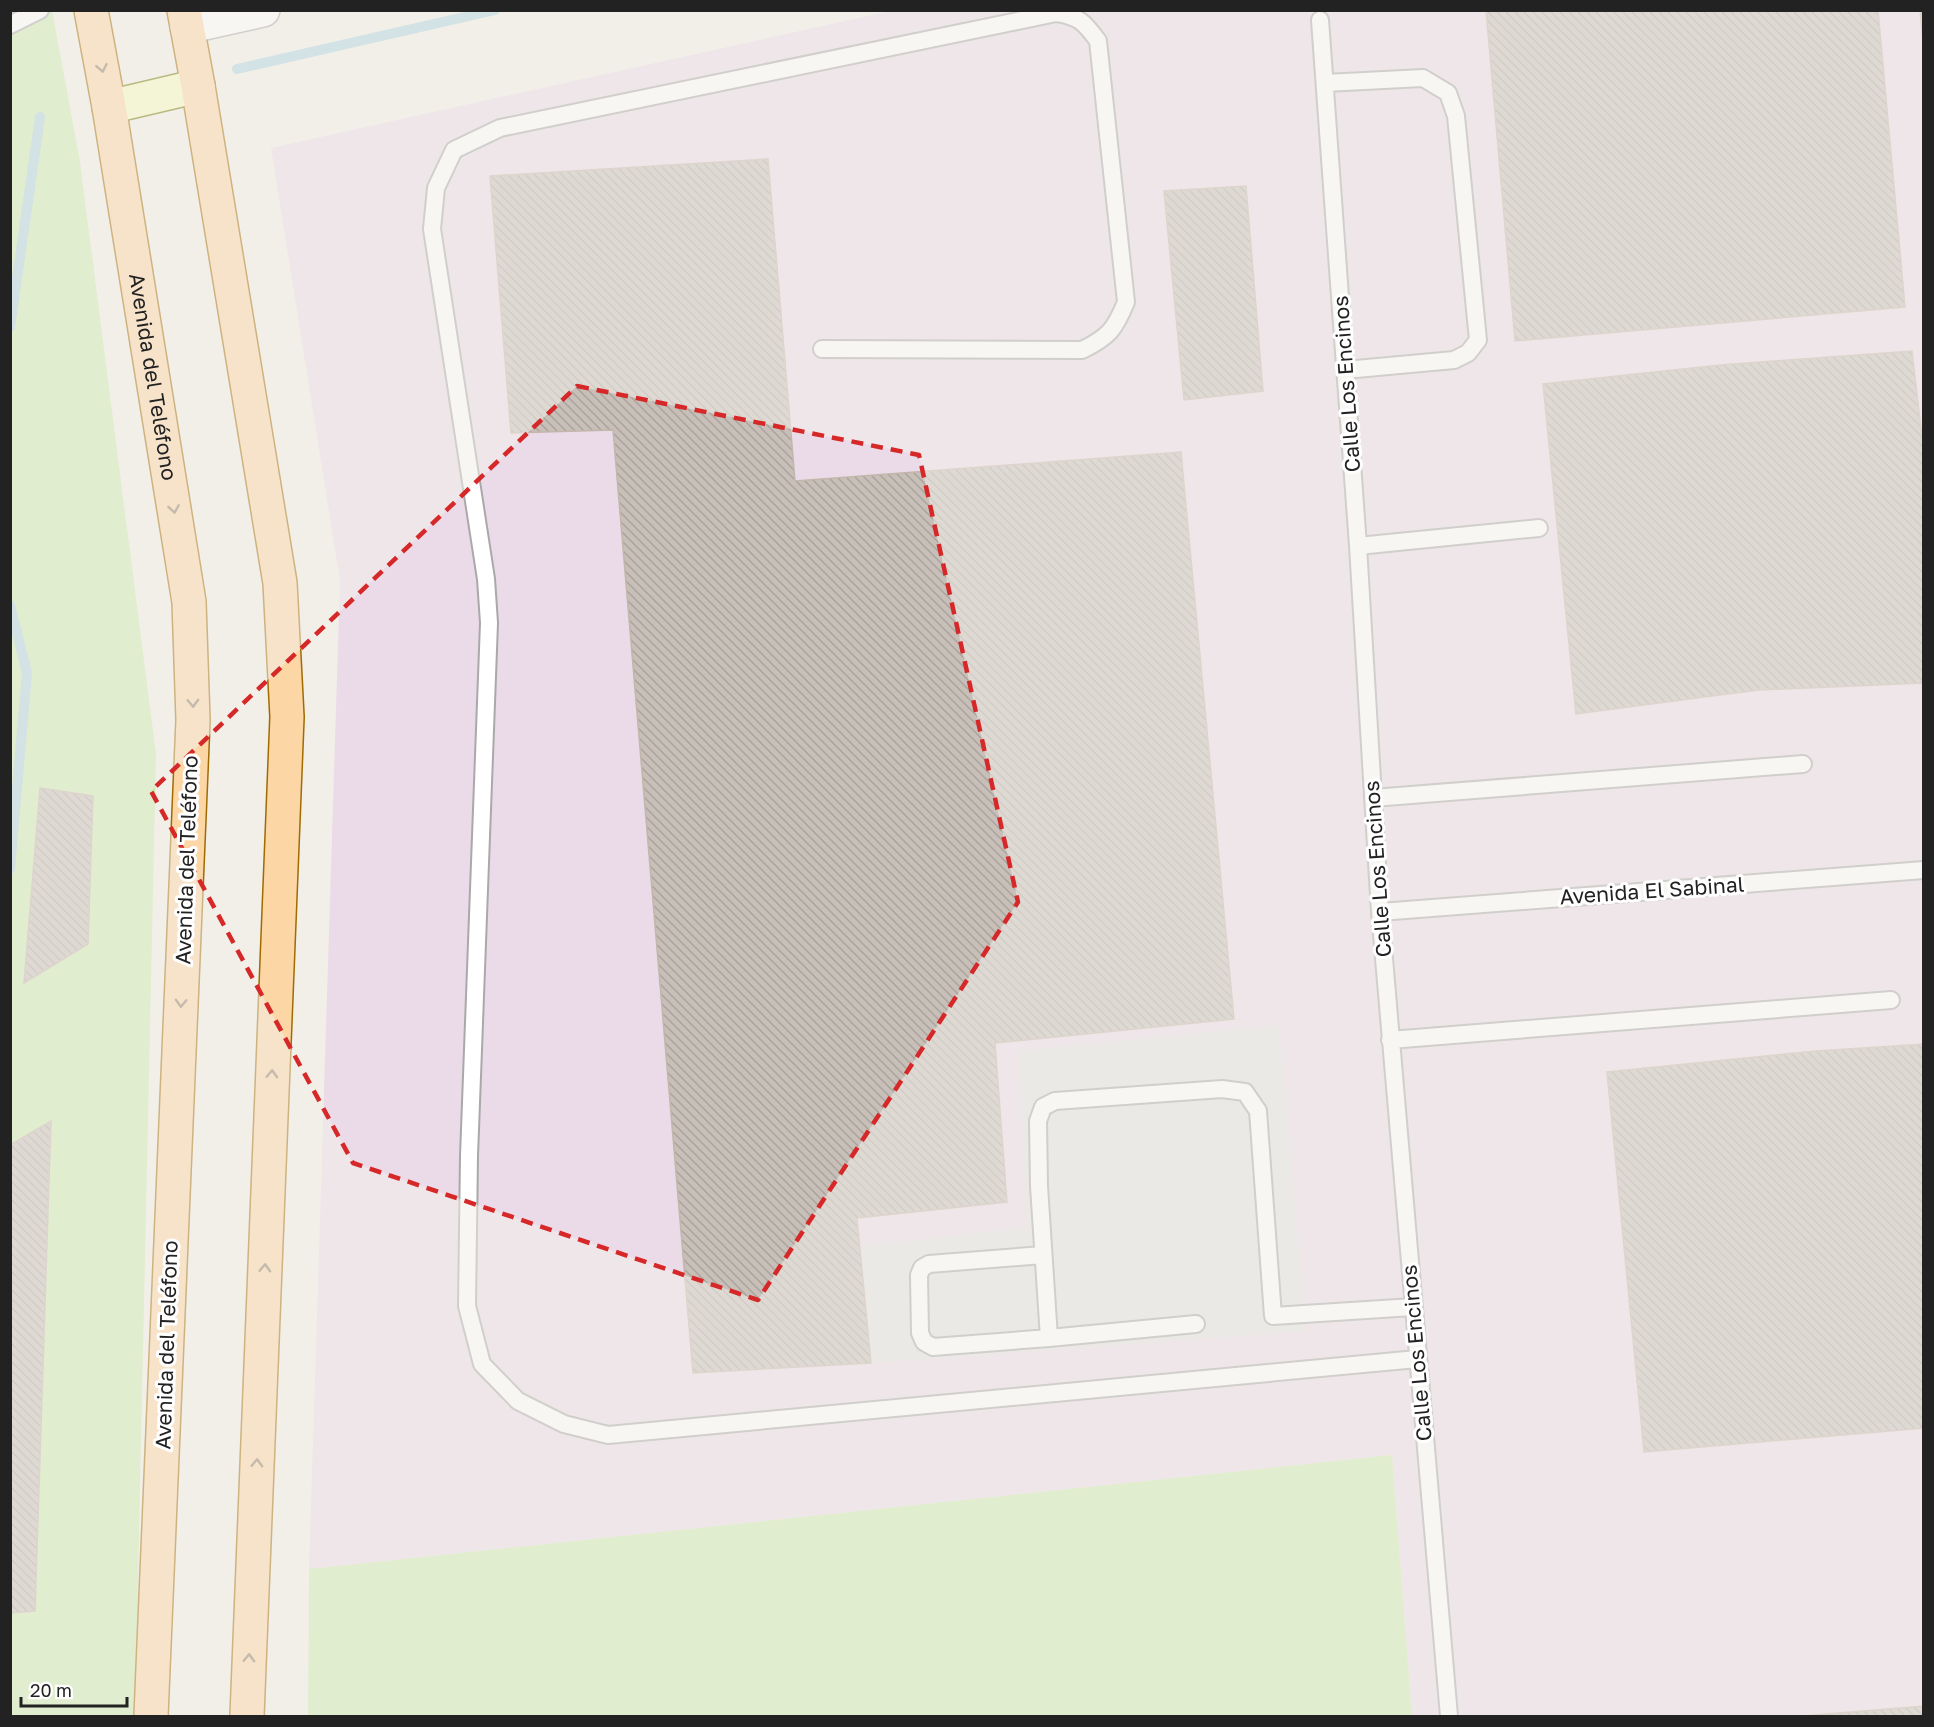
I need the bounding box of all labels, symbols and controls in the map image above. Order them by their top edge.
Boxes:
one-way arrow [95,63,108,73]
street label: Avenida del Teléfono [124,271,183,482]
street label: Calle Los Encinos [1327,295,1365,473]
one-way arrow [167,505,179,514]
one-way arrow [186,698,199,707]
street label: Avenida del Teléfono [169,755,203,965]
street label: Calle Los Encinos [1358,780,1396,958]
street label: Avenida El Sabinal [1559,871,1745,909]
one-way arrow [175,998,188,1007]
one-way arrow [266,1069,279,1078]
street label: Avenida del Teléfono [149,1240,183,1450]
one-way arrow [258,1264,271,1273]
street label: Calle Los Encinos [1395,1264,1437,1442]
one-way arrow [250,1459,263,1468]
one-way arrow [242,1654,255,1663]
scale bar [21,1670,128,1708]
text: 20 m [30,1679,72,1701]

